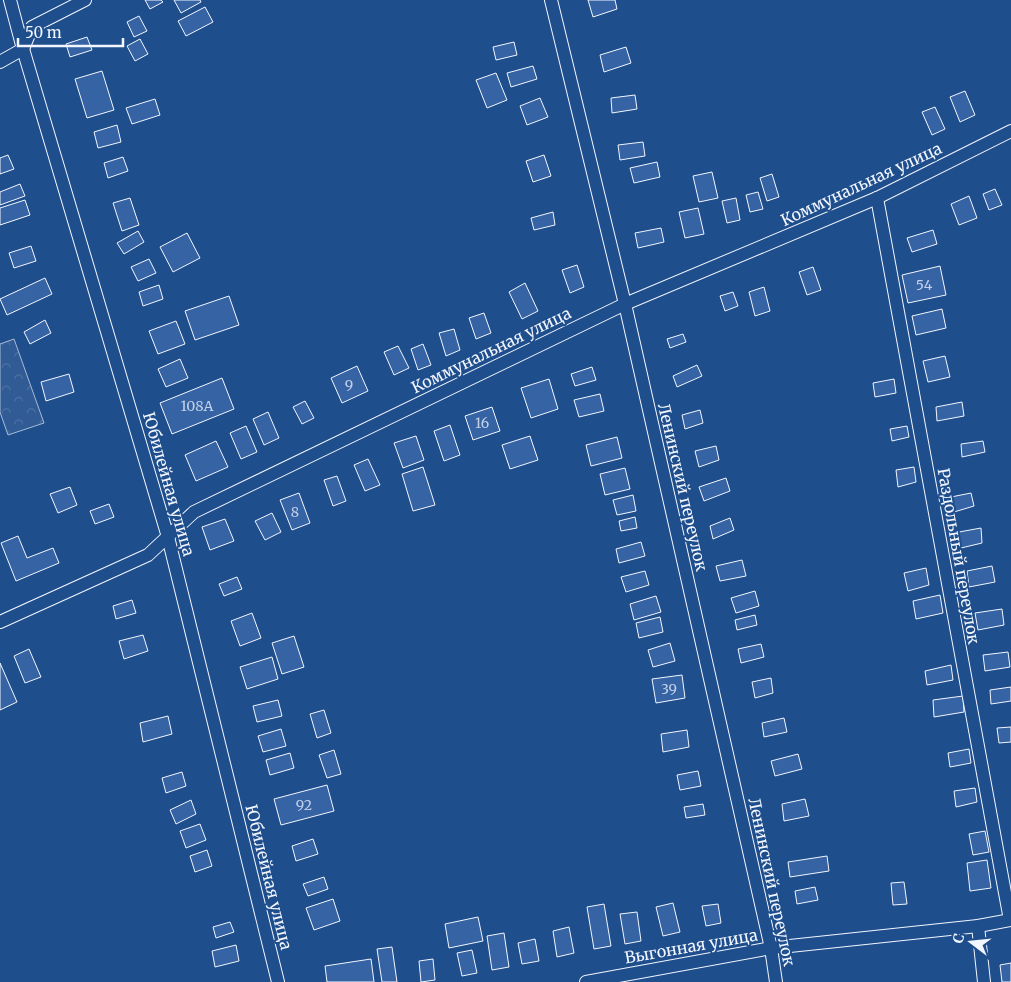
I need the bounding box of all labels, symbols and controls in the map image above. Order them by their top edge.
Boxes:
scale bar [18,15,122,47]
text: 50 m [25,23,62,42]
street label: Коммунальная улица [777,138,945,230]
house number: 54 [916,276,933,294]
street label: Коммунальная улица [408,302,575,397]
house number: 9 [345,376,353,394]
house number: 108А [181,397,214,415]
street label: Ленинский переулок [654,401,712,573]
street label: Юбилейная улица [139,410,199,559]
house number: 16 [475,414,489,432]
street label: Раздольный переулок [934,466,984,646]
house number: 8 [291,503,299,521]
house number: 39 [661,680,677,698]
house number: 92 [296,796,312,814]
street label: Ленинский переулок [744,796,800,968]
street label: Юбилейная улица [241,802,297,952]
north arrow [946,917,996,967]
street label: Выгонная улица [623,924,760,968]
text: С [949,931,968,945]

